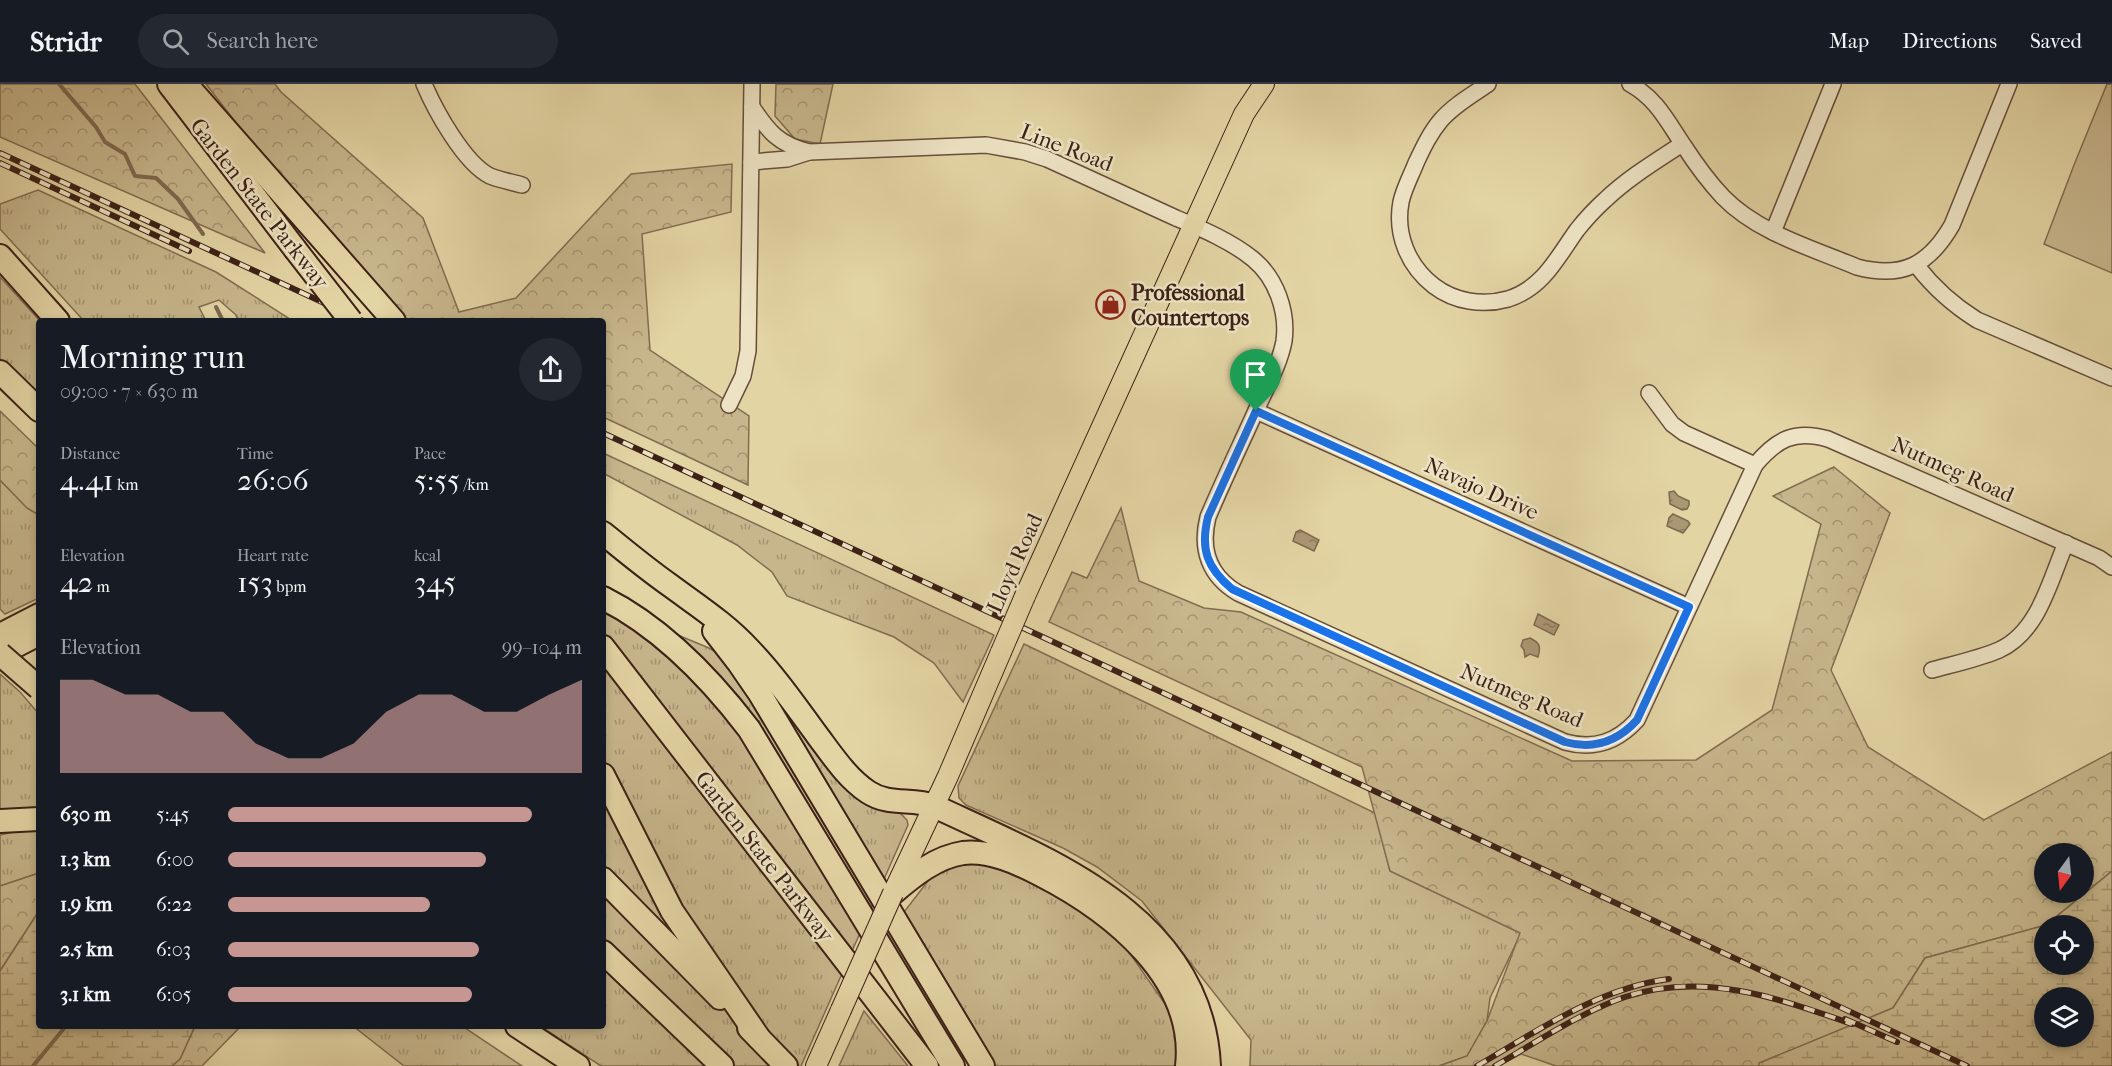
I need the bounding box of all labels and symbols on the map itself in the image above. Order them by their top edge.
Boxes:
street label: Garden State Parkway [184,113,335,295]
street label: Line Road [1017,118,1118,178]
place label: Professional Countertops [1131,280,1249,331]
shop icon: Professional Countertops [1094,289,1126,321]
pin [1230,349,1281,411]
street label: Nutmeg Road [1887,431,2019,509]
street label: Navajo Drive [1421,452,1543,526]
street label: Lloyd Road [981,509,1049,617]
street label: Nutmeg Road [1456,658,1588,734]
street label: Garden State Parkway [689,766,840,948]
north arrow [2034,843,2094,903]

